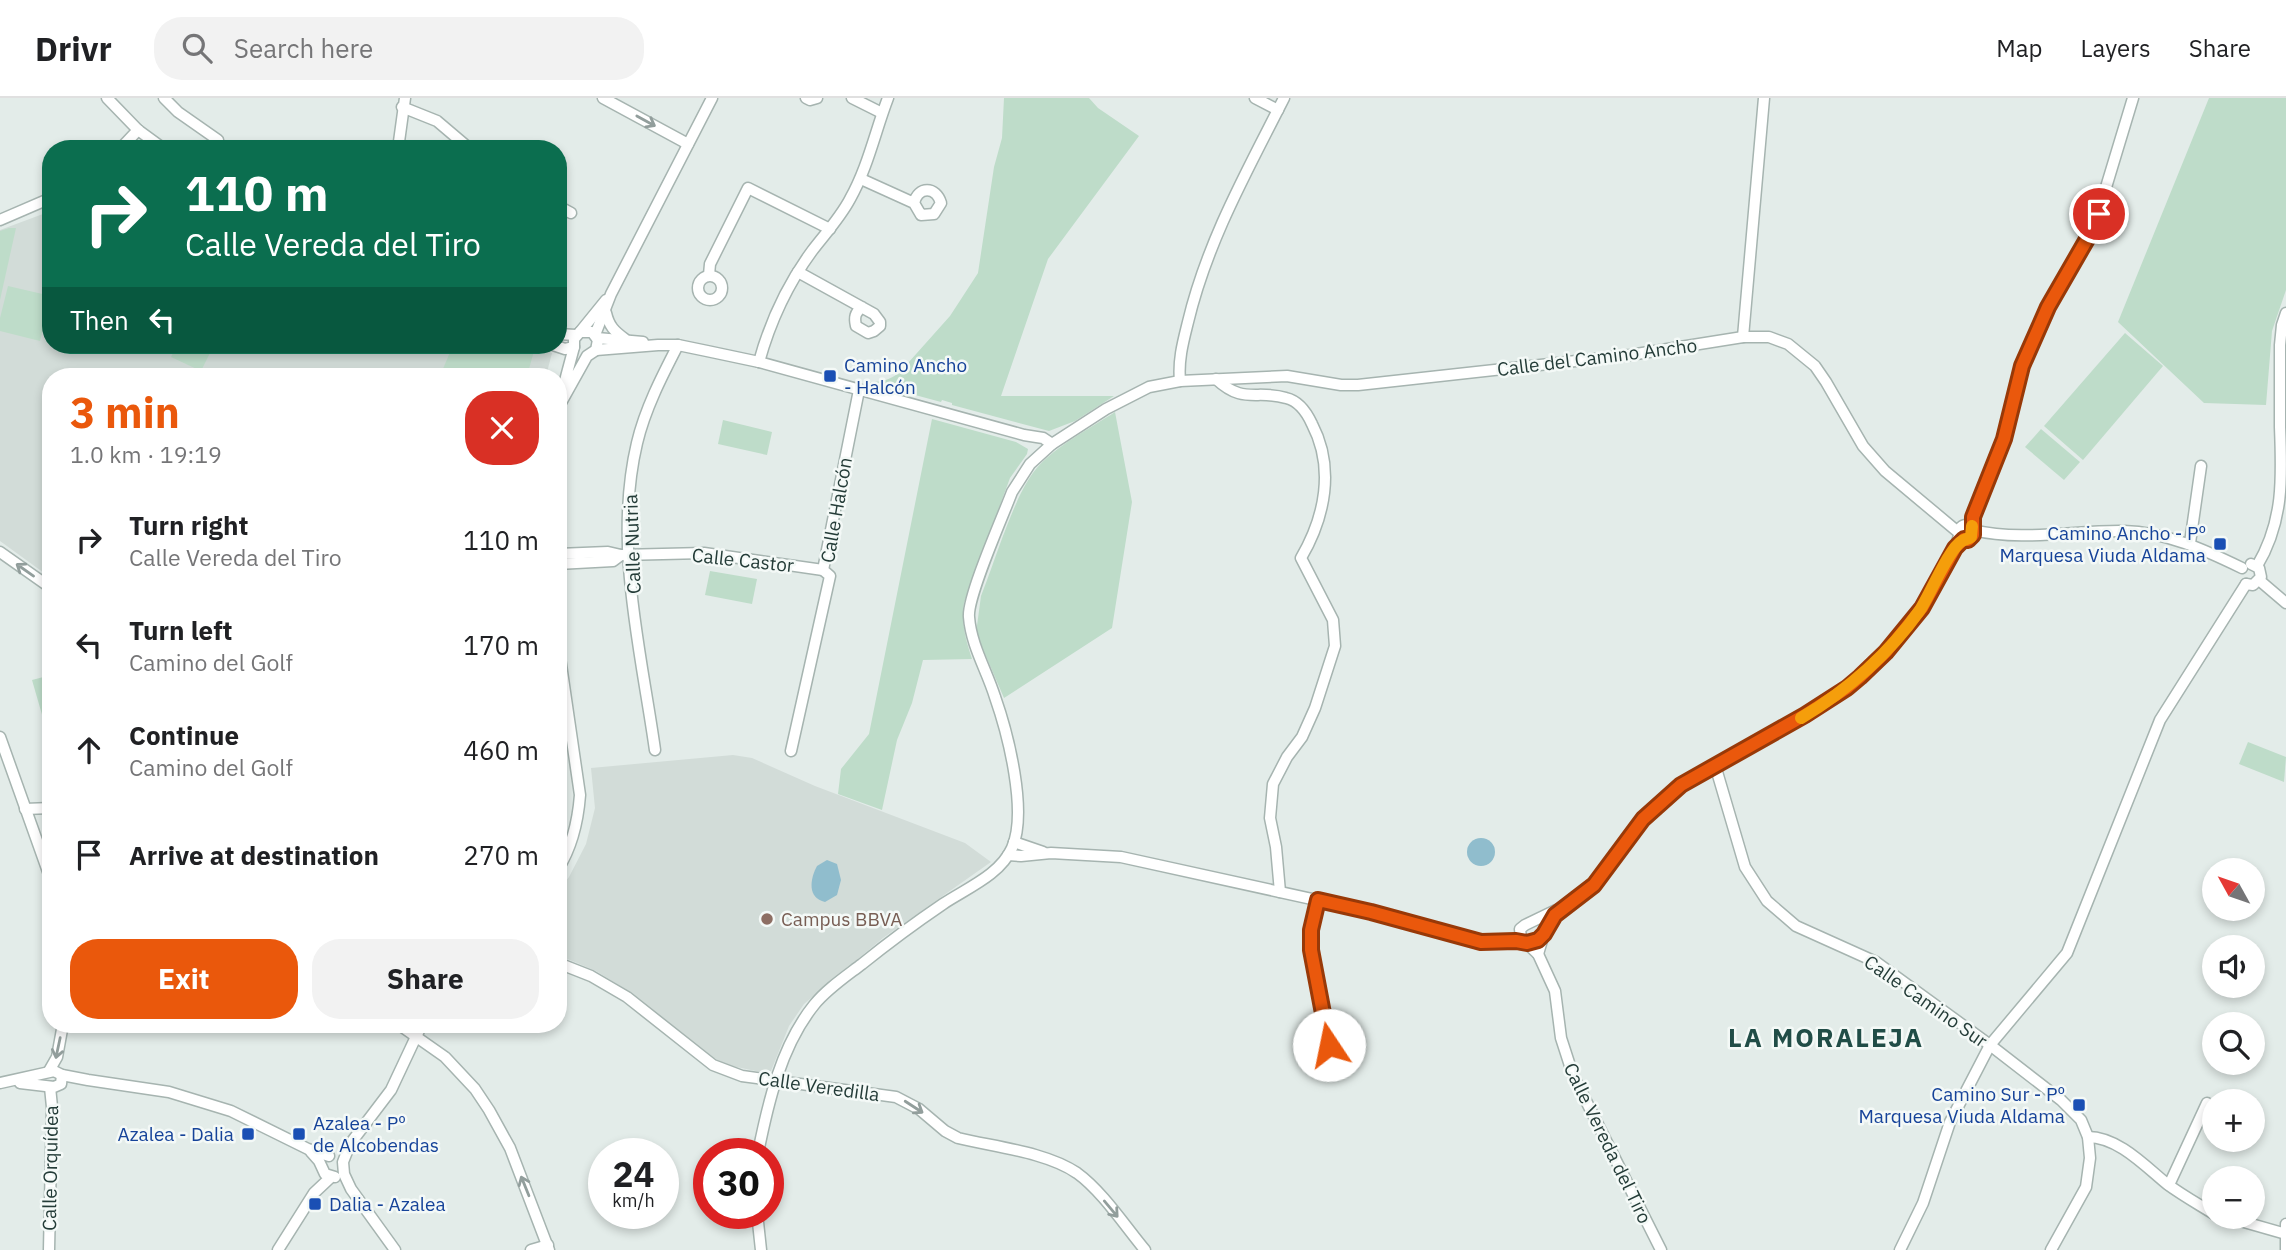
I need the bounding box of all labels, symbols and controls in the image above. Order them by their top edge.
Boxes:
search box [154,17,644,80]
text: Drivr [35,27,112,70]
icon: search [178,29,216,67]
text: Search here [234,31,373,65]
text: Map [1996,32,2043,64]
text: Layers [2081,32,2151,64]
text: Share [2189,32,2251,64]
one-way arrow [635,115,656,128]
text: 110 m [185,161,329,224]
icon: right [70,168,161,259]
pin [2069,184,2129,244]
icon: arrive [2080,195,2118,233]
text: Calle Vereda del Tiro [185,223,481,265]
icon: left [143,301,181,339]
text: Then [70,303,129,337]
street label: Calle del Camino Ancho [1496,333,1698,381]
place label: Camino Ancho - Halcón [844,353,967,399]
marker: Camino Ancho - Halcón [822,368,838,384]
text: 3 min [70,385,180,440]
button: close [465,391,539,465]
text: 1.0 km · 19:19 [70,439,222,469]
street label: Calle Halcón [815,455,857,565]
street label: Calle Nutria [618,494,646,594]
text: Turn right [129,508,248,542]
icon: right [70,521,108,559]
place label: Camino Ancho - Pº Marquesa Viuda Aldama [1999,521,2206,567]
text: 110 m [463,523,539,557]
marker: Camino Ancho - Pº Marquesa Viuda Aldama [2212,536,2228,552]
text: Calle Vereda del Tiro [129,542,342,572]
street label: Calle Castor [691,543,795,577]
one-way arrow [16,563,35,577]
text: Turn left [129,613,232,647]
icon: left [70,626,108,664]
text: 170 m [463,628,539,662]
text: Camino del Golf [129,647,293,677]
text: Continue [129,718,239,752]
icon: ahead [70,731,108,769]
text: 460 m [463,733,539,767]
text: Camino del Golf [129,752,293,782]
icon: arrive [70,836,108,874]
text: Arrive at destination [129,838,379,872]
text: 270 m [463,838,539,872]
north arrow [2202,858,2264,920]
map controls [2202,858,2265,1229]
place label: Campus BBVA [781,907,903,931]
marker: Campus BBVA [759,911,775,927]
button: sound [2202,935,2265,998]
button: Exit [70,939,298,1019]
button: Share [312,939,539,1019]
street label: Calle Camino Sur [1860,950,1992,1052]
position arrow [1292,1008,1366,1082]
button: search [2202,1012,2265,1075]
district label: LA MORALEJA [1728,1020,1924,1054]
one-way arrow [51,1036,64,1059]
street label: Calle Vereda del Tiro [1559,1059,1657,1227]
street label: Calle Veredilla [757,1066,881,1106]
place label: Camino Sur - Pº Marquesa Viuda Aldama [1858,1082,2065,1128]
button: + [2202,1089,2265,1152]
marker: Camino Sur - Pº Marquesa Viuda Aldama [2071,1097,2087,1113]
one-way arrow [904,1101,924,1115]
street label: Calle Orquídea [37,1105,63,1231]
place label: Azalea - Pº de Alcobendas [313,1111,439,1157]
place label: Azalea - Dalia [117,1122,234,1146]
marker: Azalea - Dalia [240,1126,256,1142]
marker: Azalea - Pº de Alcobendas [291,1126,307,1142]
speed limit sign: 30 [693,1138,784,1229]
text: 24 [612,1151,655,1197]
button: − [2202,1166,2265,1229]
one-way arrow [518,1176,531,1198]
text: km/h [612,1189,655,1212]
place label: Dalia - Azalea [329,1192,446,1216]
marker: Dalia - Azalea [307,1196,323,1212]
one-way arrow [1103,1200,1118,1218]

